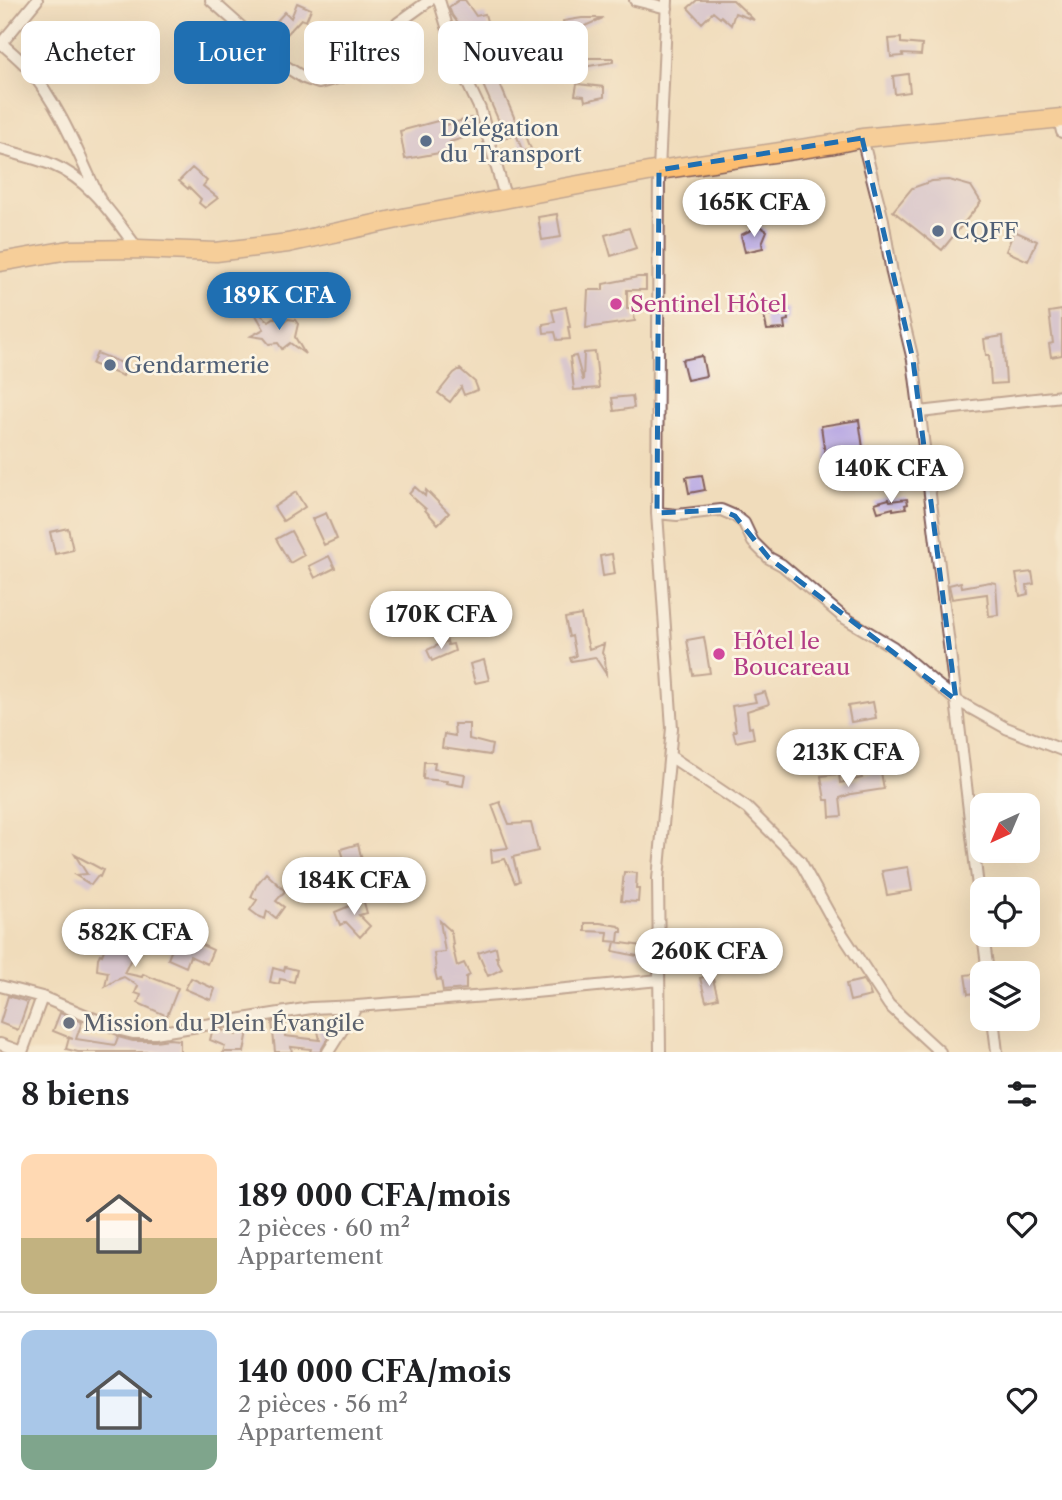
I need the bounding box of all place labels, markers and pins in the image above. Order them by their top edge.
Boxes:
place label: Délégation du Transport [440,114,582,168]
marker: Délégation du Transport [418,133,434,149]
pin: 165K CFA [682,180,826,239]
place label: CQFF [952,217,1019,245]
marker: CQFF [930,223,946,239]
pin: 189K CFA [207,272,351,332]
place label: Sentinel Hôtel [630,290,788,318]
marker: Sentinel Hôtel [608,296,624,312]
place label: Gendarmerie [124,351,270,379]
marker: Gendarmerie [102,357,118,373]
pin: 140K CFA [819,446,963,505]
pin: 170K CFA [369,592,513,651]
place label: Hôtel le Boucareau [733,627,850,681]
marker: Hôtel le Boucareau [711,646,727,662]
pin: 213K CFA [776,730,920,789]
pin: 184K CFA [282,858,426,917]
pin: 582K CFA [63,909,207,969]
pin: 260K CFA [637,928,781,988]
place label: Mission du Plein Évangile [83,1009,365,1037]
marker: Mission du Plein Évangile [61,1015,77,1031]

